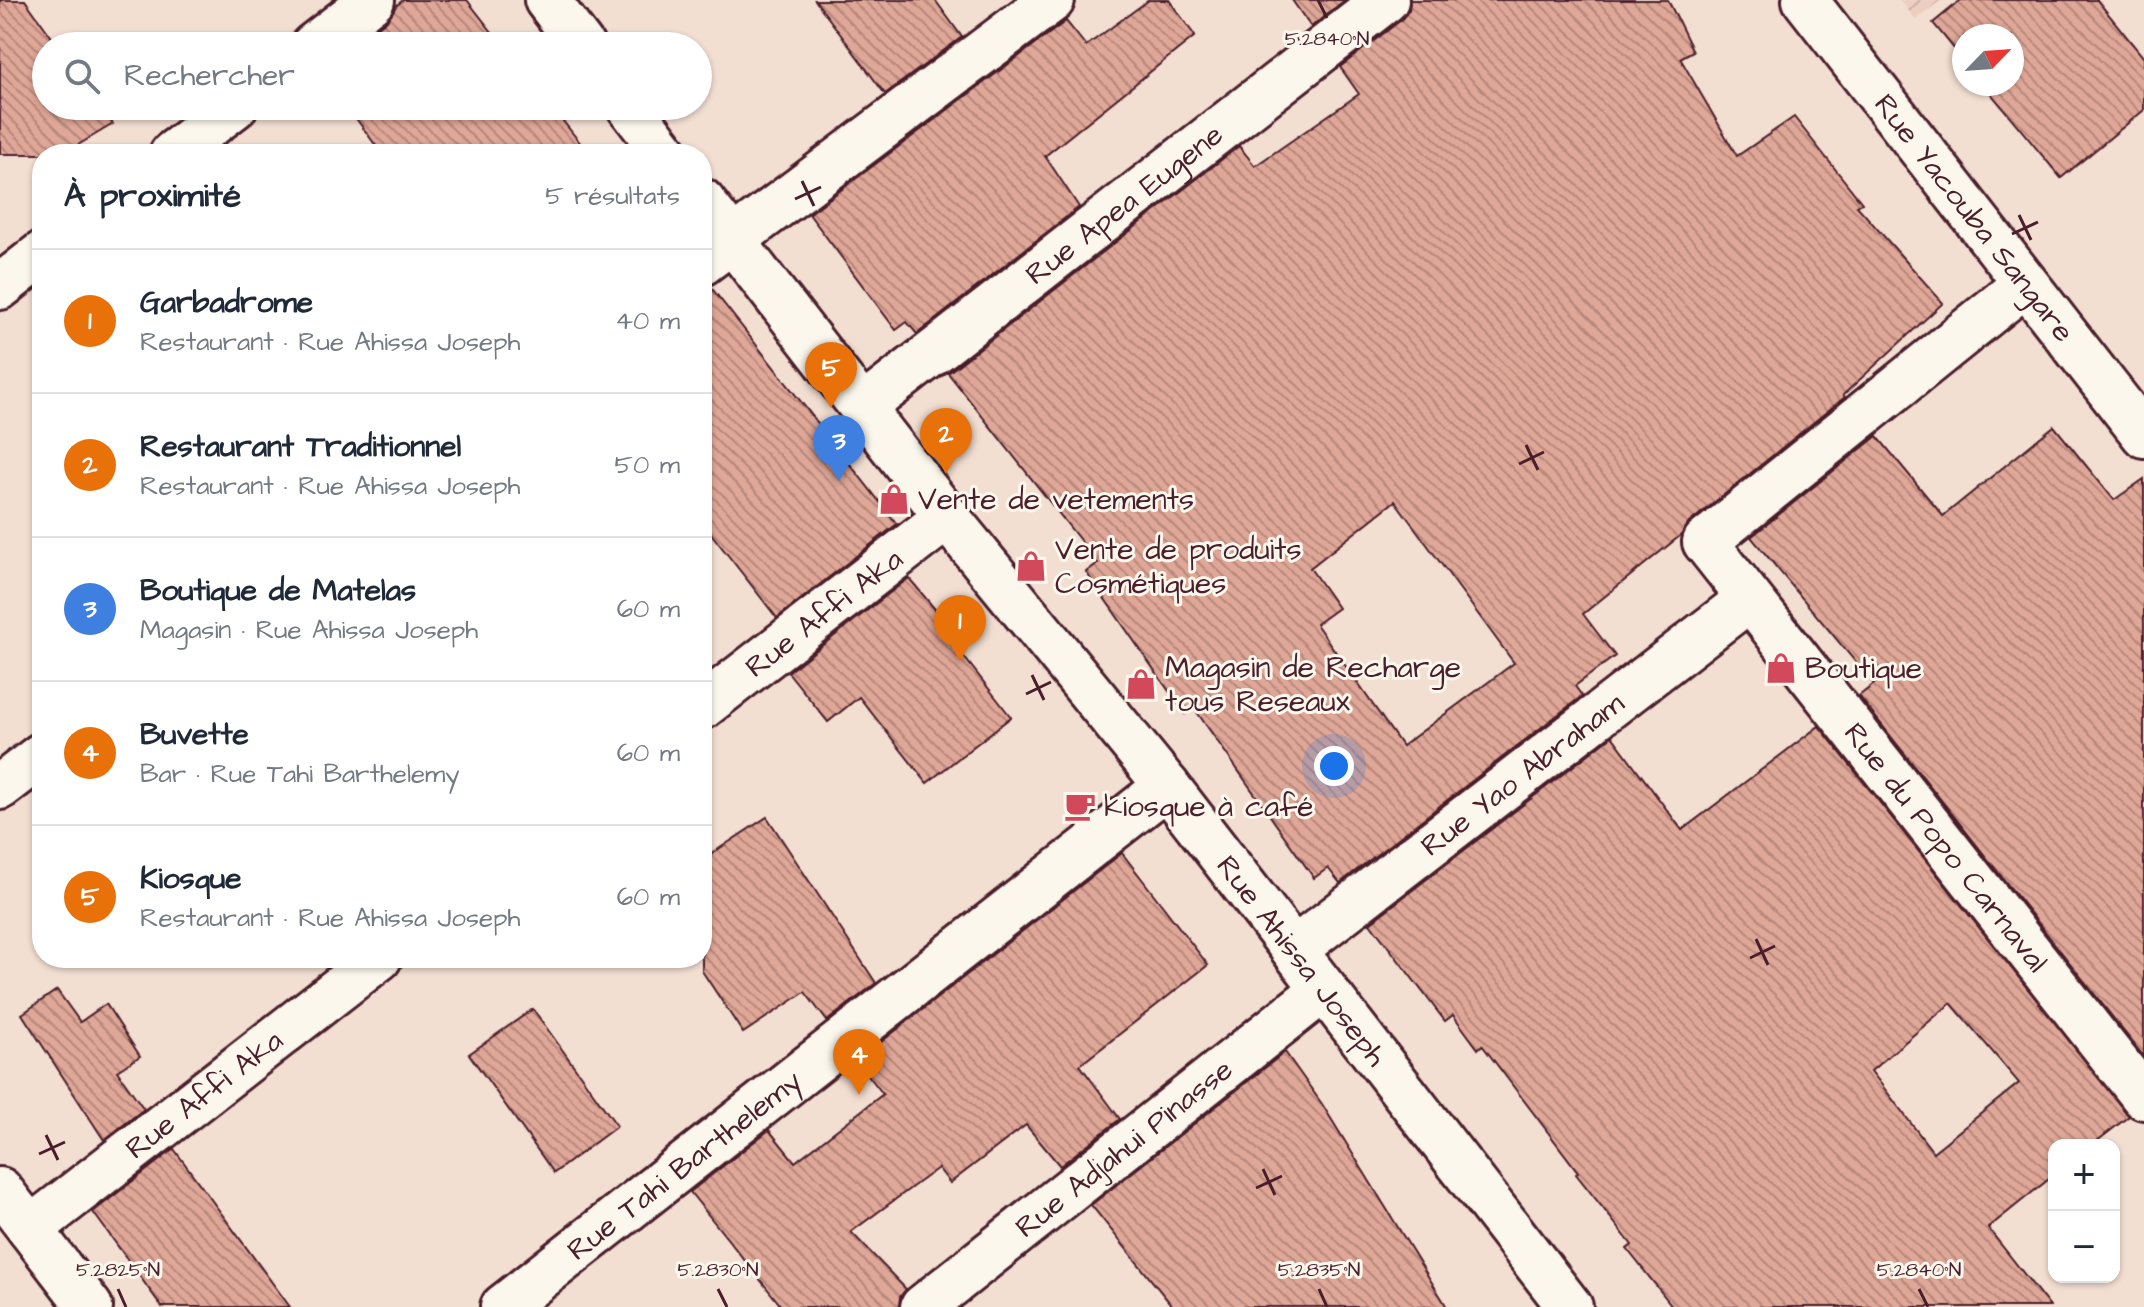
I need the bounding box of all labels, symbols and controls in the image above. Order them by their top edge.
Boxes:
north arrow [1952,24,2024,96]
text: 5.2840°N [1285,25,1369,53]
search box [32,32,712,120]
icon: search [60,54,104,98]
text: Rechercher [124,55,295,97]
street label: Rue Yacouba Sangare [1864,85,2084,351]
street label: Rue Apea Eugene [1017,114,1232,295]
text: À proximité [64,172,241,220]
text: 5 résultats [545,178,680,214]
text: Garbadrome [140,282,313,324]
text: 1 [88,303,92,339]
text: 40 m [615,303,680,339]
text: Restaurant · Rue Ahissa Joseph [140,324,520,360]
pin: 5 [805,342,857,408]
pin: 2 [920,408,972,474]
pin: 3 [813,415,865,481]
text: Restaurant Traditionnel [140,426,461,468]
text: 2 [83,447,97,483]
text: 50 m [615,447,680,483]
text: Restaurant · Rue Ahissa Joseph [140,468,520,504]
place label: Vente de vetements [918,479,1194,521]
shop icon: Vente de vetements [877,482,911,516]
place label: Vente de produits Cosmétiques [1055,529,1302,605]
street label: Rue Affi Aka [737,539,912,688]
shop icon: Vente de produits Cosmétiques [1014,549,1048,583]
text: Boutique de Matelas [140,570,416,612]
text: 3 [83,591,97,627]
text: 60 m [617,591,680,627]
pin: 1 [934,595,986,661]
text: Magasin · Rue Ahissa Joseph [140,612,478,648]
place label: Magasin de Recharge tous Reseaux [1165,647,1461,723]
place label: Boutique [1805,648,1922,690]
shop icon: Boutique [1764,651,1798,685]
shop icon: Magasin de Recharge tous Reseaux [1124,667,1158,701]
street label: Rue Yao Abraham [1412,683,1634,867]
text: Buvette [140,714,249,756]
street label: Rue du Popo Carnaval [1833,714,2058,981]
text: 4 [81,735,99,771]
text: 60 m [617,735,680,771]
your location [1314,746,1354,786]
text: Bar · Rue Tahi Barthelemy [140,756,460,792]
place label: kiosque à café [1104,786,1313,828]
cafe icon: kiosque à café [1063,789,1097,823]
street label: Rue Ahissa Joseph [1206,847,1396,1076]
text: Kiosque [140,858,242,900]
text: 5 [81,879,99,915]
text: 60 m [617,879,680,915]
text: Restaurant · Rue Ahissa Joseph [140,900,520,936]
street label: Rue Affi Aka [117,1020,292,1169]
pin: 4 [833,1029,885,1095]
street label: Rue Adjahui Pinasse [1007,1049,1242,1248]
street label: Rue Tahi Barthelemy [559,1061,811,1271]
map controls [2048,1139,2120,1283]
button: + [2048,1139,2120,1211]
button: − [2048,1211,2120,1283]
text: 5.2825°N [76,1256,160,1284]
text: 5.2830°N [677,1256,759,1284]
text: 5.2835°N [1278,1256,1360,1284]
text: 5.2840°N [1877,1256,1961,1284]

